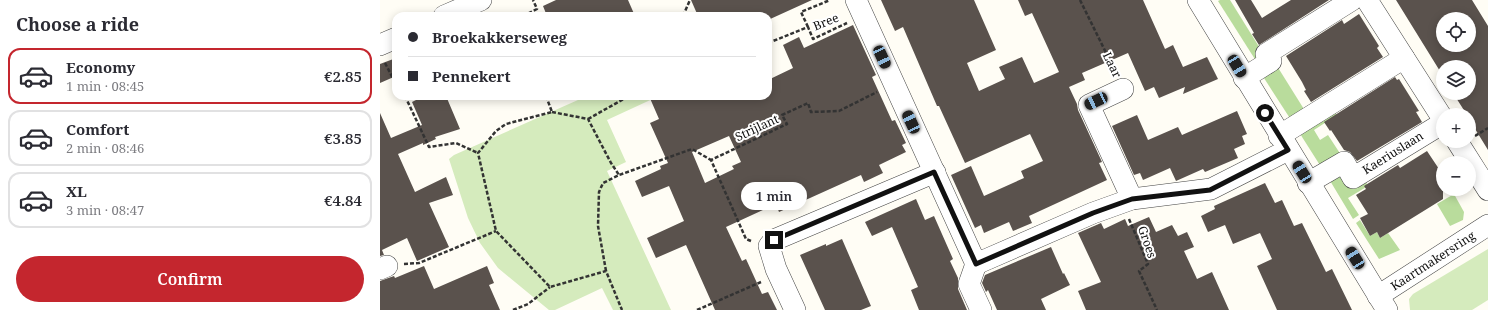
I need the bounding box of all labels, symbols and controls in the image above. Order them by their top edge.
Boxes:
street label: Bree [810,9,841,34]
text: Choose a ride [16,12,139,36]
map controls [1436,12,1476,196]
button: locate [1436,12,1476,52]
text: Broekakkerseweg [432,27,567,47]
car [871,44,893,70]
street label: Laar [1099,49,1126,81]
car [1226,53,1248,79]
text: Economy [66,57,135,77]
icon: car [18,58,54,94]
button: layers [1436,60,1476,100]
text: €2.85 [324,66,362,86]
text: Pennekert [432,66,511,86]
text: 1 min · 08:45 [66,77,144,95]
car [1083,90,1109,112]
route start [1256,104,1274,122]
button: + [1436,108,1476,148]
car [900,109,922,135]
street label: Strijlant [732,110,781,145]
text: Comfort [66,119,129,139]
icon: car [18,120,54,156]
street label: Kaeriuslaan [1359,127,1427,178]
text: €3.85 [324,128,362,148]
text: 2 min · 08:46 [66,139,144,157]
button: − [1436,156,1476,196]
car [1291,159,1313,185]
text: XL [66,181,87,201]
icon: car [18,182,54,218]
callout: 1 min [741,182,807,210]
text: 1 min [756,187,792,205]
text: €4.84 [324,190,362,210]
text: 3 min · 08:47 [66,201,144,219]
street label: Groes [1134,223,1161,260]
street label: Kaartmakersring [1387,227,1479,294]
route end [765,231,783,249]
car [1344,245,1366,271]
button: Confirm [16,256,364,302]

